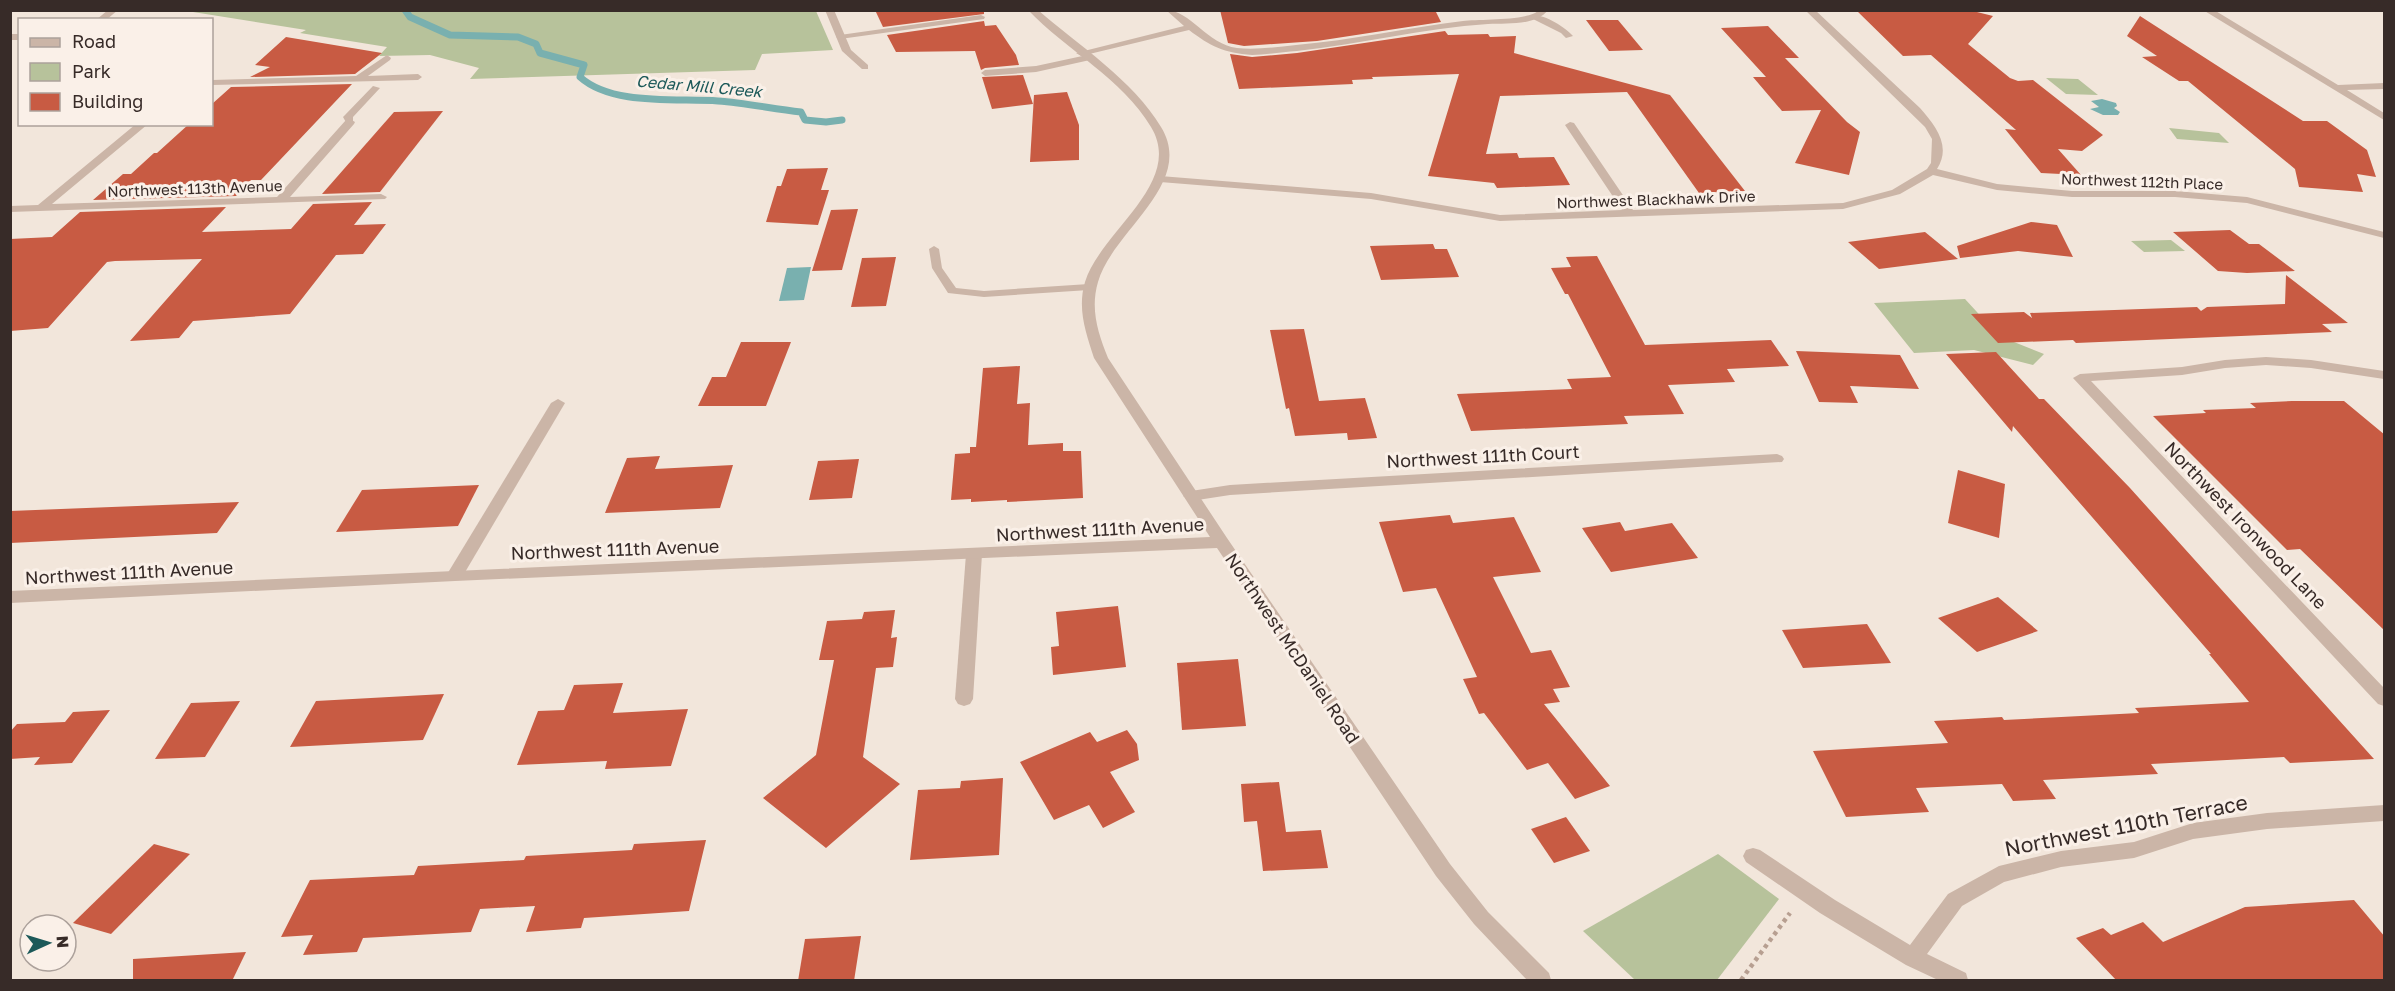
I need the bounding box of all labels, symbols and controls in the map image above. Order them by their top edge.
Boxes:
legend [18,18,213,126]
text: Road [72,30,116,52]
text: Park [72,60,111,82]
water label: Cedar Mill Creek [635,71,765,102]
text: Building [72,90,143,112]
street label: Northwest 112th Place [2061,169,2224,193]
street label: Northwest 113th Avenue [107,176,283,200]
street label: Northwest Blackhawk Drive [1556,187,1756,211]
street label: Northwest Ironwood Lane [2160,437,2332,613]
street label: Northwest 111th Court [1386,440,1580,472]
street label: Northwest 111th Avenue [995,513,1205,545]
street label: Northwest 111th Avenue [510,534,720,564]
street label: Northwest McDaniel Road [1221,549,1365,747]
street label: Northwest 111th Avenue [24,556,234,588]
street label: Northwest 110th Terrace [2002,789,2250,861]
north arrow [18,913,78,973]
text: N [53,935,73,949]

